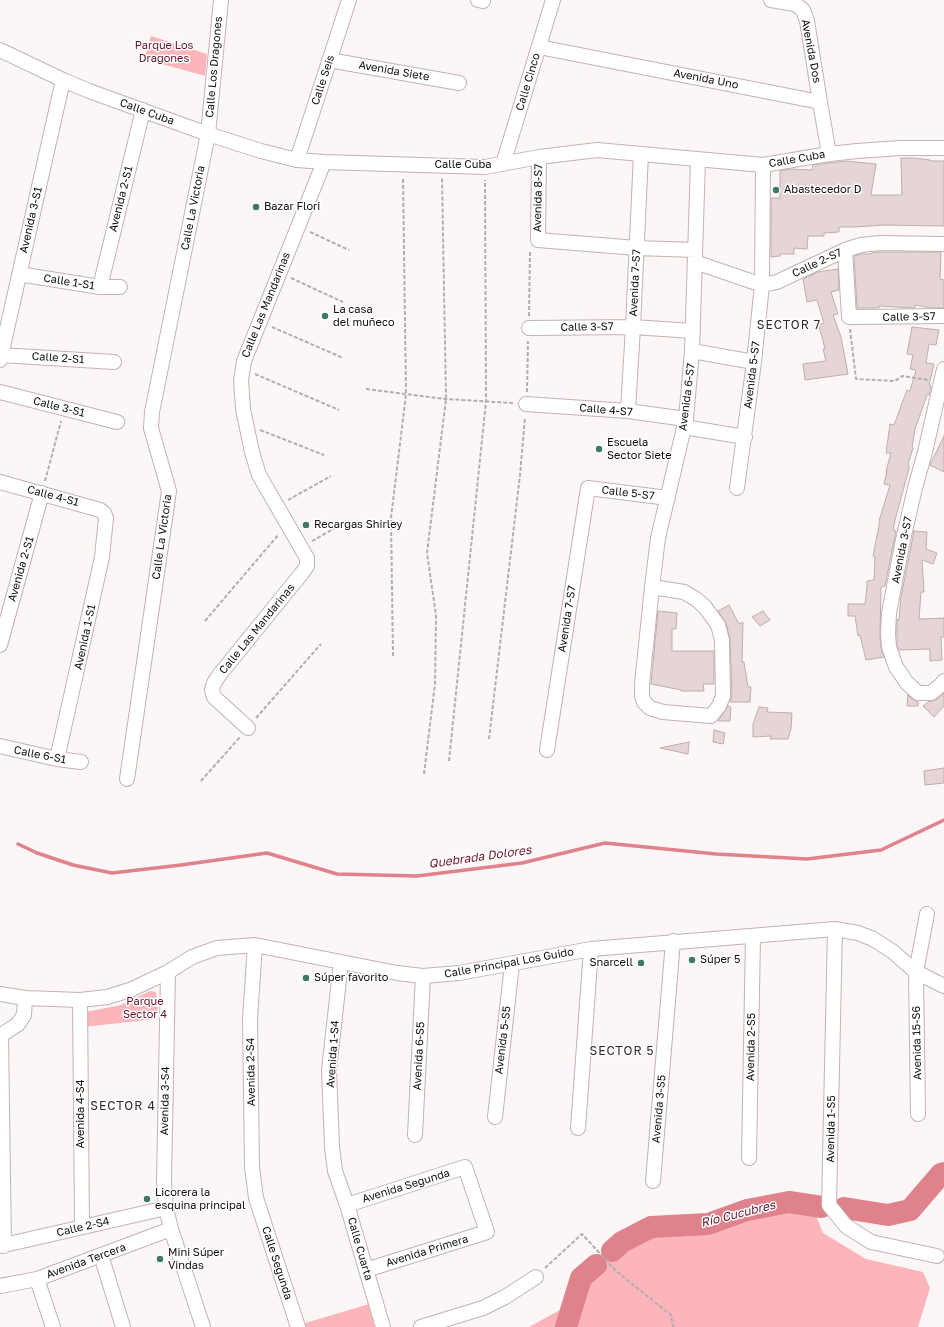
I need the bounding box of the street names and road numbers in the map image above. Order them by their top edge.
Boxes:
street label: Calle Los Dragones [203,16,225,118]
street label: Avenida Dos [798,18,824,84]
street label: Calle Cinco [513,52,543,112]
street label: Calle Seis [309,53,337,107]
street label: Avenida Siete [358,58,430,84]
street label: Avenida Uno [672,66,740,92]
street label: Calle Cuba [118,96,176,128]
street label: Calle Cuba [768,148,826,170]
street label: Calle Cuba [435,158,491,172]
street label: Avenida 8-S7 [531,164,545,232]
street label: Avenida 2-S1 [106,165,136,233]
street label: Calle La Victoria [178,165,208,251]
street label: Avenida 3-S1 [17,186,45,254]
street label: Calle 2-S7 [790,246,844,280]
street label: Avenida 7-S7 [627,249,643,317]
street label: Calle Las Mandarinas [239,250,293,360]
street label: Calle 1-S1 [42,271,96,293]
street label: Calle 3-S7 [882,310,936,324]
street label: Calle 3-S7 [560,320,614,334]
street label: Avenida 5-S7 [741,340,763,410]
street label: Calle 2-S1 [31,350,85,366]
street label: Avenida 6-S7 [676,362,698,432]
street label: Calle 3-S1 [32,394,86,420]
street label: Calle 4-S7 [579,401,633,419]
street label: Calle 4-S1 [26,483,80,509]
street label: Calle 5-S7 [601,483,655,503]
street label: Calle La Victoria [149,494,175,580]
street label: Avenida 3-S7 [889,515,915,585]
street label: Avenida 2-S1 [5,535,37,603]
street label: Calle Las Mandarinas [217,581,297,677]
street label: Avenida 7-S7 [555,585,579,653]
street label: Avenida 1-S1 [72,603,98,671]
street label: Calle 6-S1 [13,743,67,767]
street label: Calle Principal Los Guido [443,945,575,981]
street label: Avenida 5-S5 [492,1005,514,1075]
street label: Avenida 15-S6 [910,1006,924,1080]
street label: Avenida 2-S5 [744,1013,758,1081]
street label: Avenida 1-S4 [324,1020,342,1088]
street label: Avenida 6-S5 [411,1021,427,1091]
street label: Avenida 2-S4 [244,1037,258,1107]
street label: Avenida 3-S4 [158,1066,172,1136]
street label: Avenida 3-S5 [649,1074,669,1144]
street label: Avenida 4-S4 [74,1079,88,1149]
street label: Avenida 1-S5 [824,1095,838,1163]
street label: Avenida Segunda [361,1166,451,1206]
street label: Calle 2-S4 [55,1214,111,1240]
street label: Calle Cuarta [345,1216,375,1282]
street label: Calle Segunda [259,1225,295,1301]
street label: Avenida Primera [384,1232,470,1270]
street label: Avenida Tercera [44,1240,128,1282]

